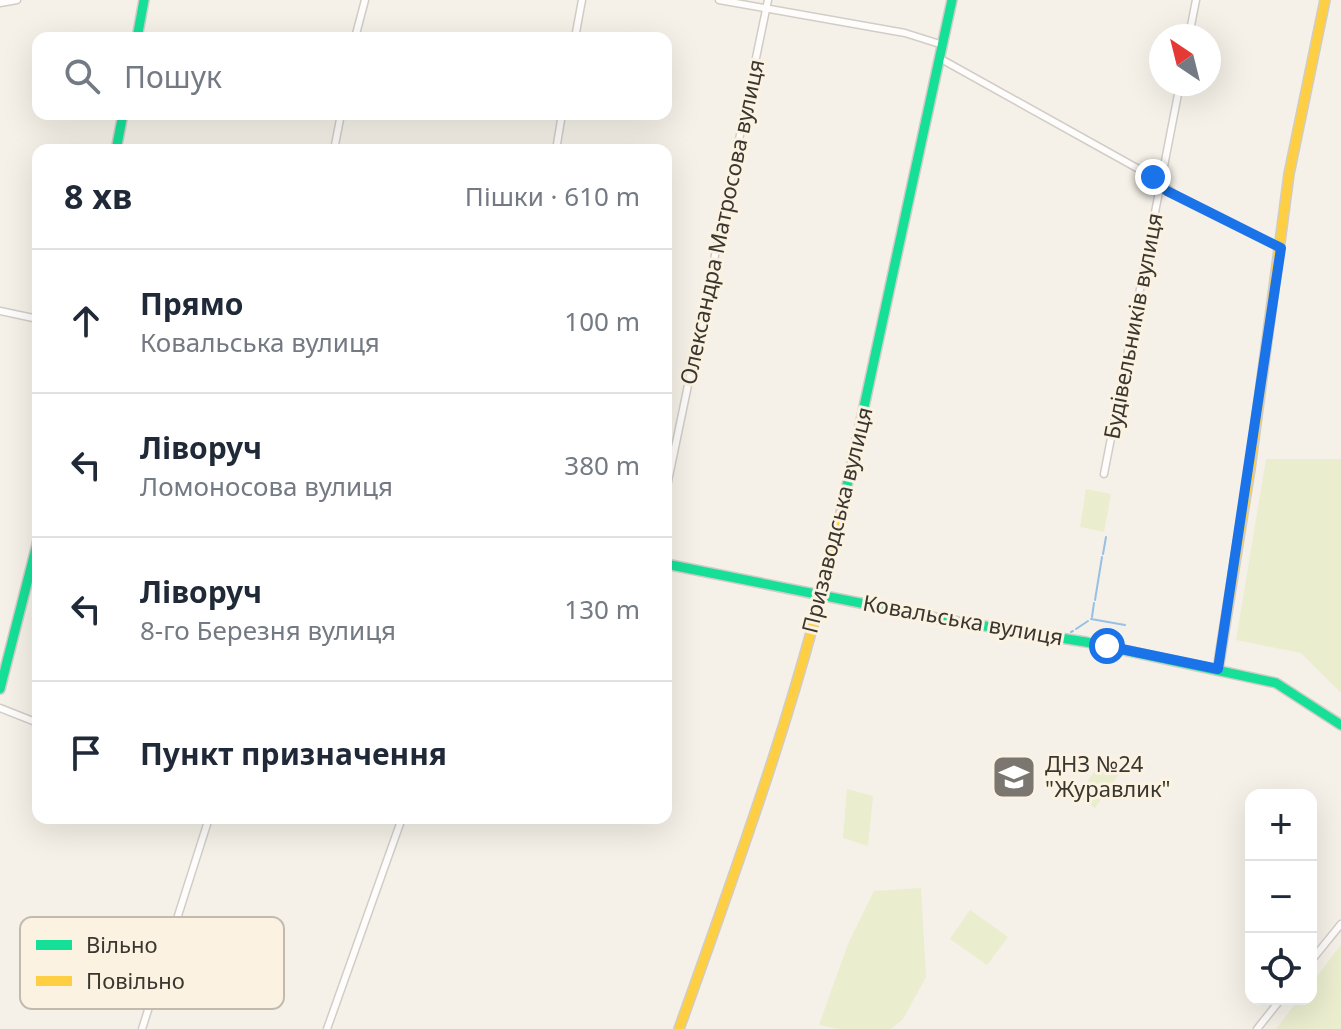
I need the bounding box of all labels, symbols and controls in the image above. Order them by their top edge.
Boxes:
north arrow [1149,24,1221,96]
search box [32,32,672,120]
icon: search [60,54,104,98]
text: Пошук [124,56,222,97]
street label: Олександра Матросова вулиця [672,56,770,387]
route end [1135,159,1171,195]
text: 8 хв [64,173,132,219]
text: Пішки · 610 m [465,178,640,214]
street label: Будівельників вулиця [1095,210,1169,441]
text: Прямо [140,283,244,324]
icon: ahead [64,299,108,343]
text: 100 m [564,303,640,339]
text: Ковальська вулиця [140,324,380,360]
street label: Призаводська вулиця [793,404,879,636]
text: Ліворуч [140,427,262,468]
icon: left [64,443,108,487]
text: 380 m [564,447,640,483]
text: Ломоносова вулиця [140,468,393,504]
text: Ліворуч [140,571,262,612]
icon: left [64,587,108,631]
street label: Ковальська вулиця [861,587,1066,651]
text: 130 m [564,591,640,627]
text: 8-го Березня вулиця [140,612,396,648]
route start [1089,628,1125,664]
icon: arrive [64,731,108,775]
text: Пункт призначення [140,733,447,774]
place label: ДНЗ №24 "Журавлик" [1045,748,1171,803]
school or university icon: ДНЗ №24 "Журавлик" [990,753,1038,801]
map controls [1245,789,1317,1005]
button: + [1245,789,1317,861]
button: − [1245,861,1317,933]
legend [20,917,284,1009]
text: Вільно [86,929,157,959]
button: locate [1245,933,1317,1005]
text: Повільно [86,965,185,995]

